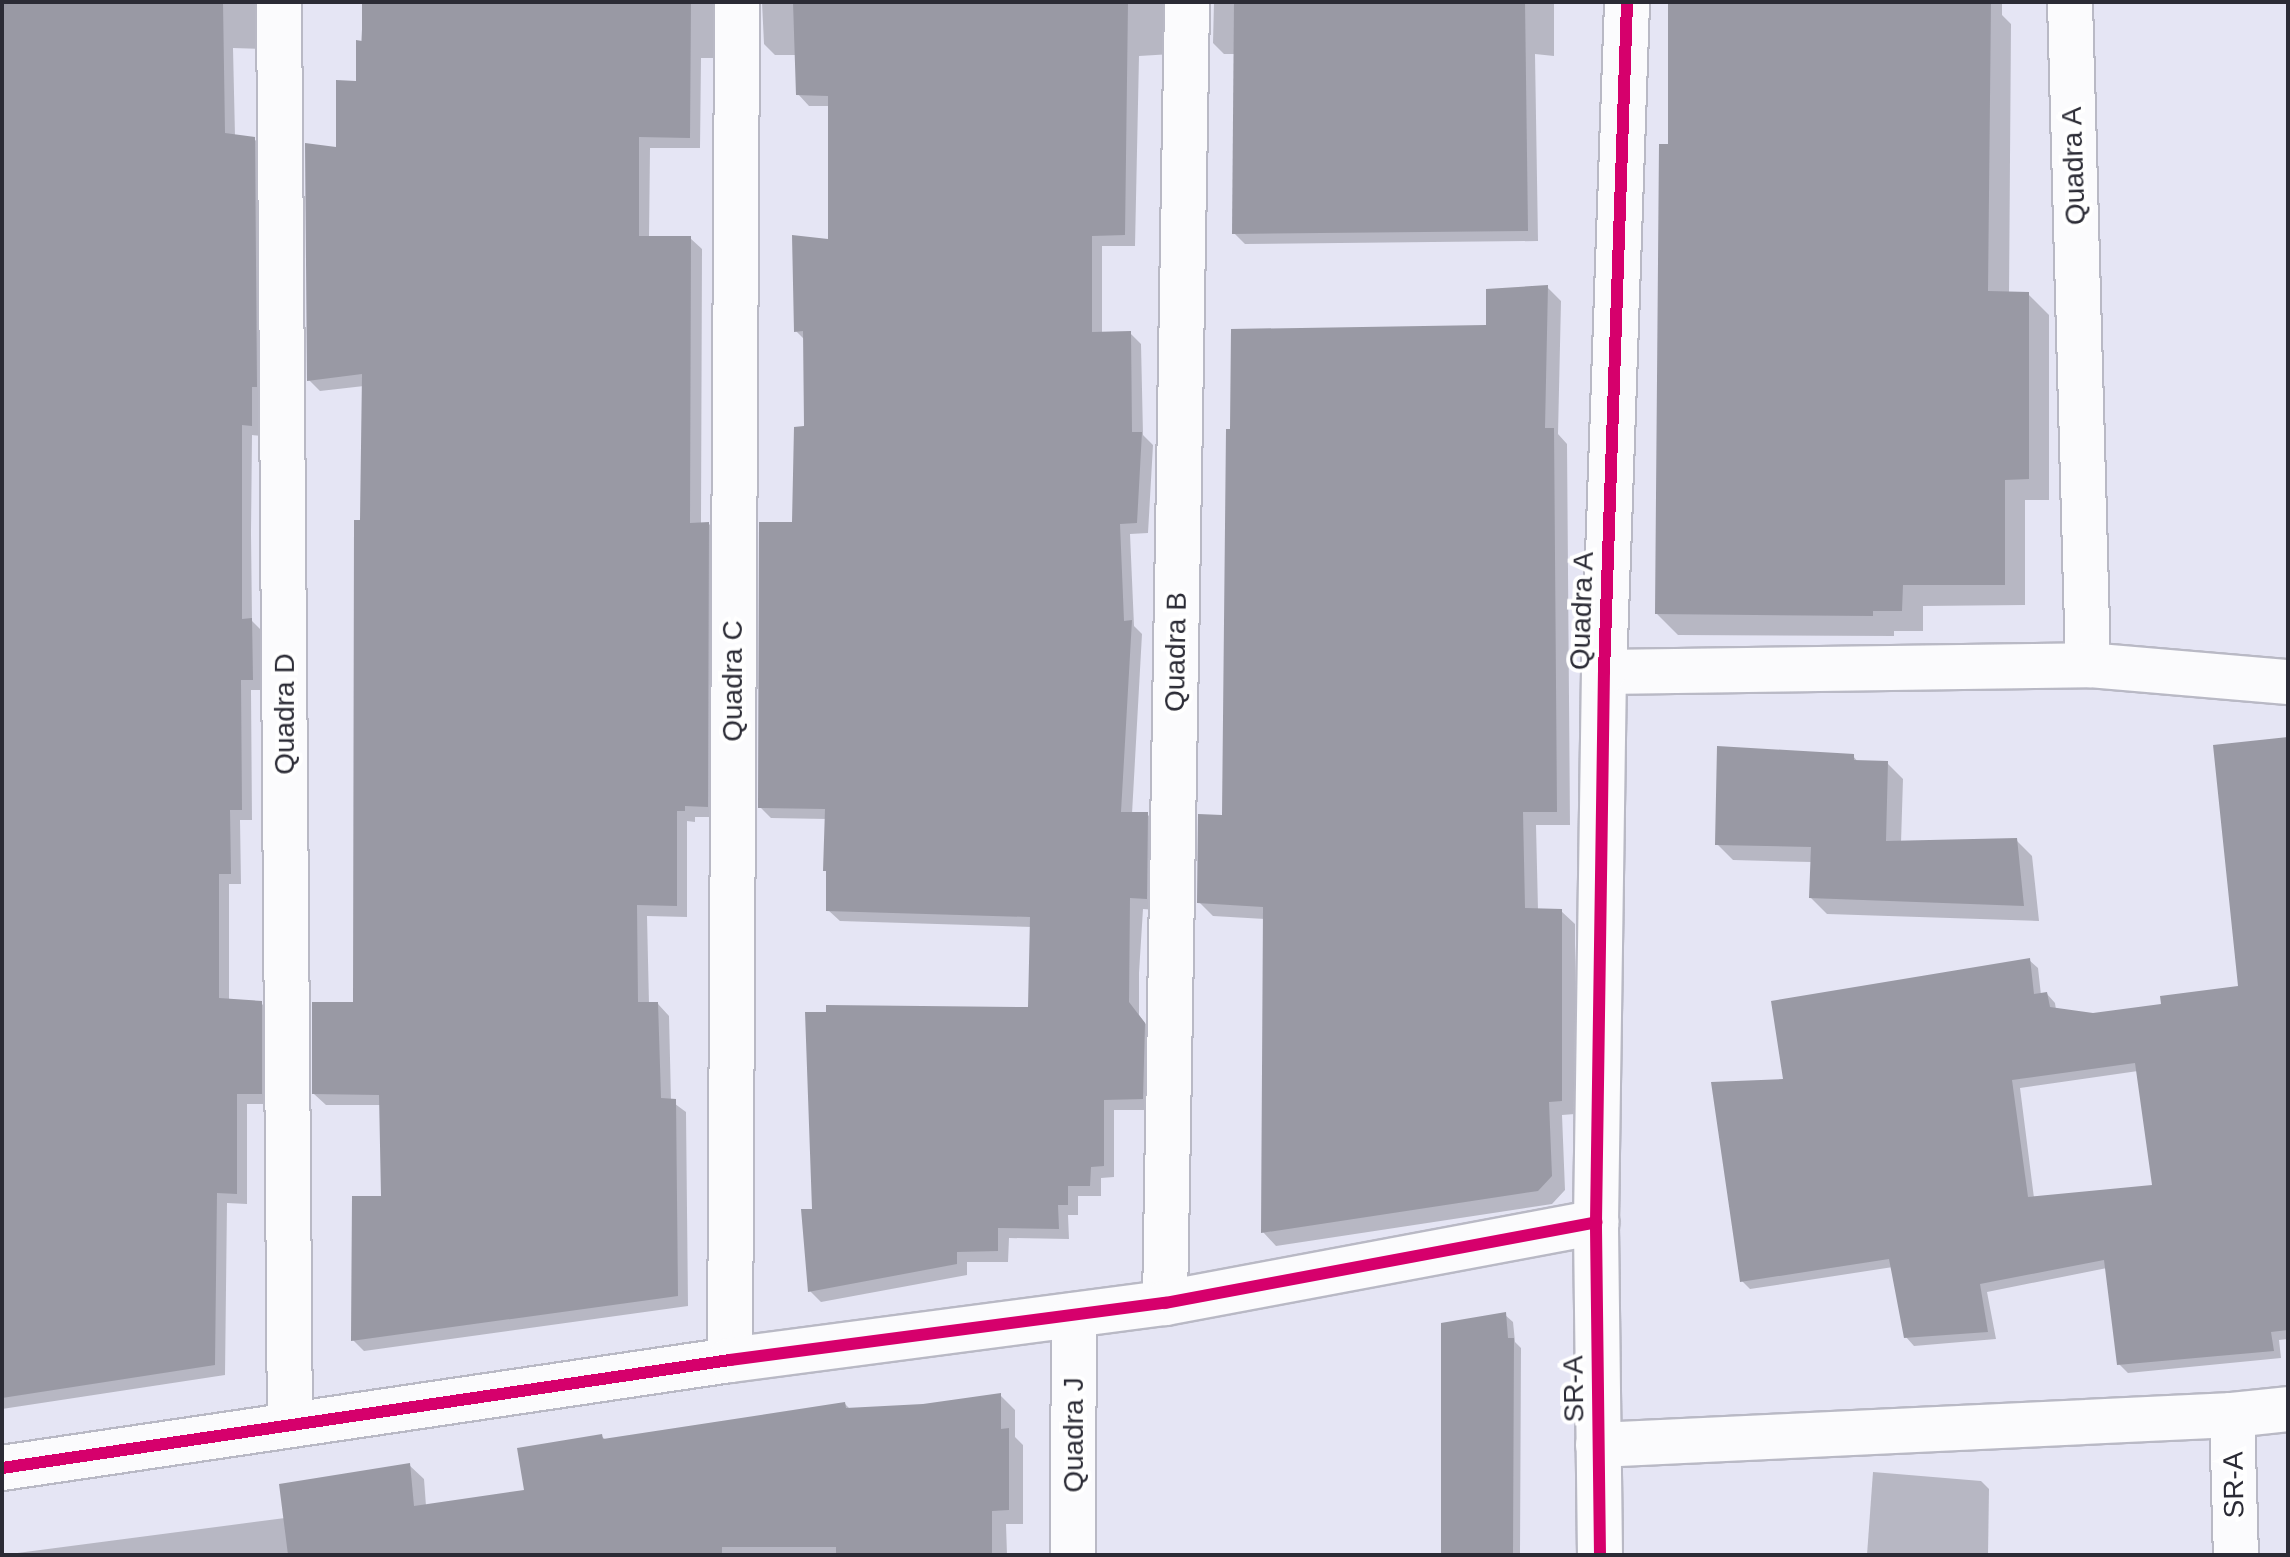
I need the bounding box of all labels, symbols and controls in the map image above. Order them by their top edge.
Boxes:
street label: Quadra A [2055,106,2093,226]
street label: Quadra A [1563,551,1601,671]
street label: Quadra B [1158,592,1194,712]
street label: Quadra C [716,620,750,742]
street label: Quadra D [268,653,302,775]
street label: SR-A [1557,1355,1591,1423]
street label: Quadra J [1057,1377,1091,1493]
street label: SR-A [2217,1451,2251,1519]

